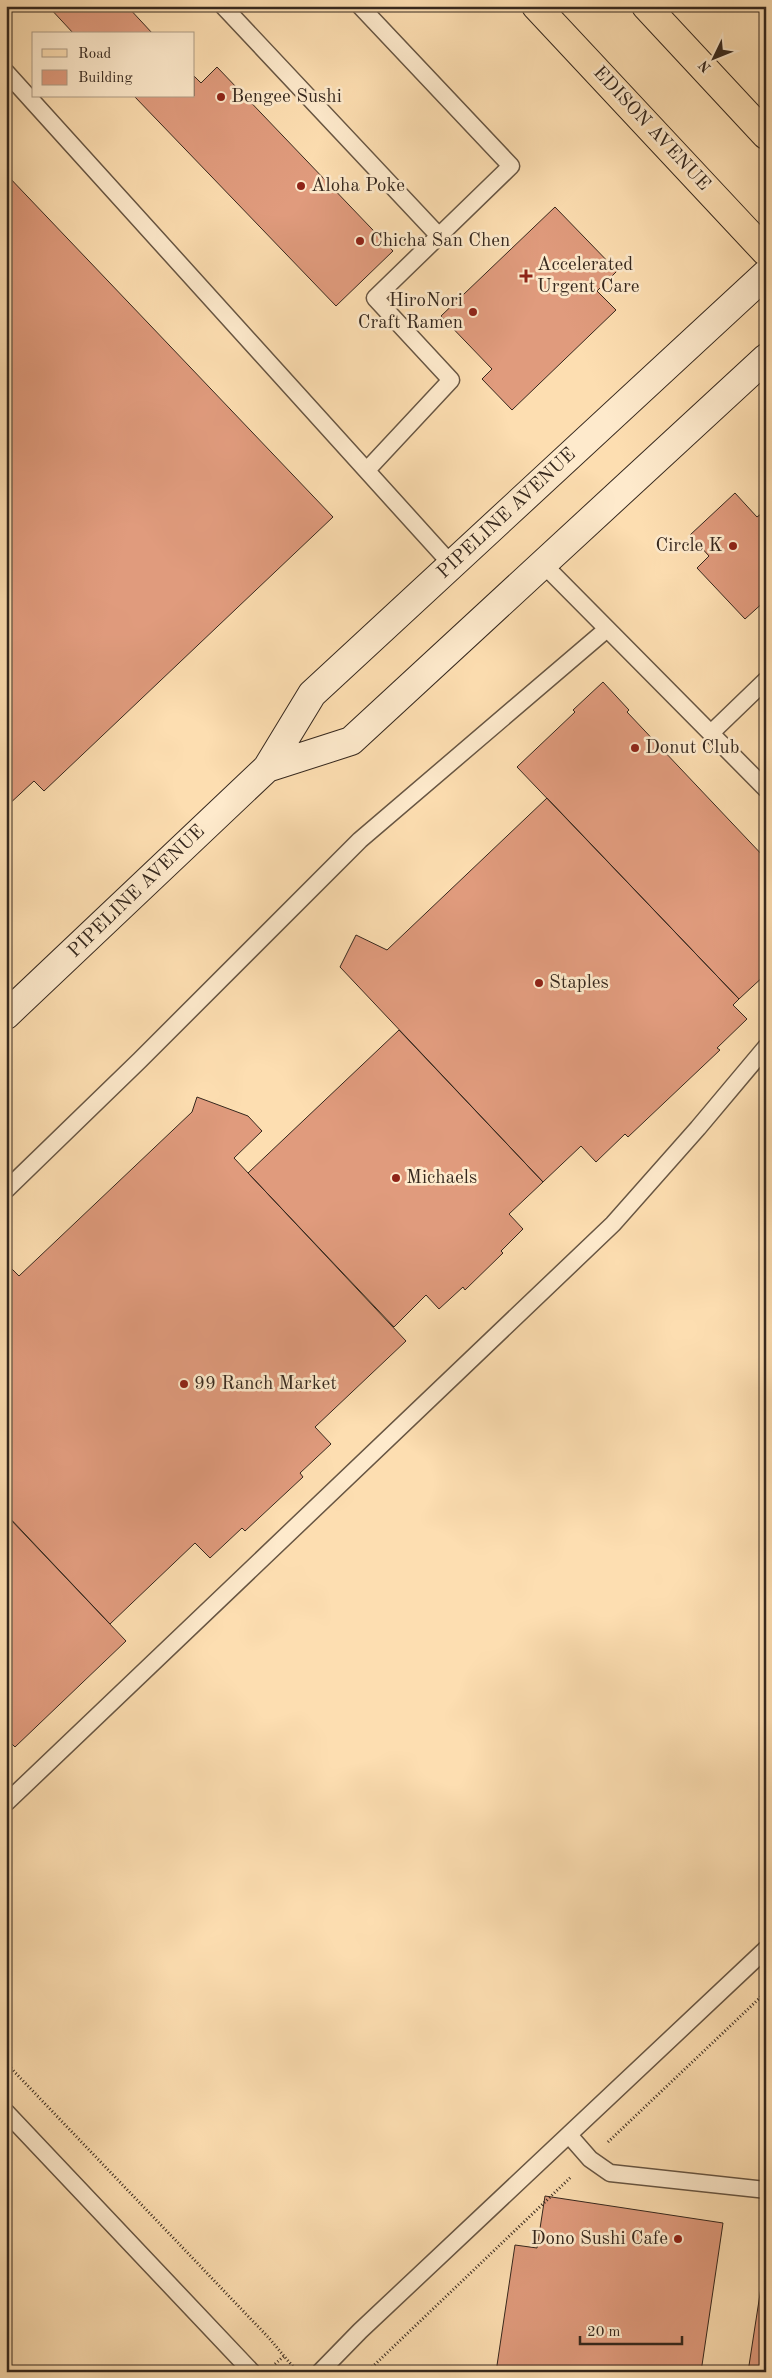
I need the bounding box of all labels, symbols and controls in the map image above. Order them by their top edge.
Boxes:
legend [32,32,195,98]
north arrow [690,32,740,82]
text: Road [78,47,112,62]
street label: EDISON AVENUE [587,62,715,196]
text: Building [78,71,133,86]
place label: Bengee Sushi [231,88,342,107]
marker: Bengee Sushi [215,91,227,103]
place label: Aloha Poke [311,177,405,196]
marker: Aloha Poke [295,180,307,192]
place label: Chicha San Chen [370,232,510,251]
marker: Chicha San Chen [354,235,366,247]
place label: Accelerated Urgent Care [537,256,640,297]
marker: Accelerated Urgent Care [519,269,533,283]
place label: HiroNori Craft Ramen [358,292,463,333]
marker: HiroNori Craft Ramen [467,306,479,318]
street label: PIPELINE AVENUE [434,445,580,583]
place label: Circle K [656,537,723,556]
marker: Circle K [727,540,739,552]
place label: Donut Club [645,739,739,758]
marker: Donut Club [629,742,641,754]
street label: PIPELINE AVENUE [65,822,209,962]
place label: Staples [549,974,609,993]
marker: Staples [533,977,545,989]
place label: Michaels [406,1169,477,1188]
marker: Michaels [390,1172,402,1184]
place label: 99 Ranch Market [194,1375,337,1394]
marker: 99 Ranch Market [178,1378,190,1390]
place label: Dono Sushi Cafe [531,2230,668,2249]
marker: Dono Sushi Cafe [672,2233,684,2245]
scale bar [580,2313,682,2345]
text: 20 m [587,2325,621,2340]

